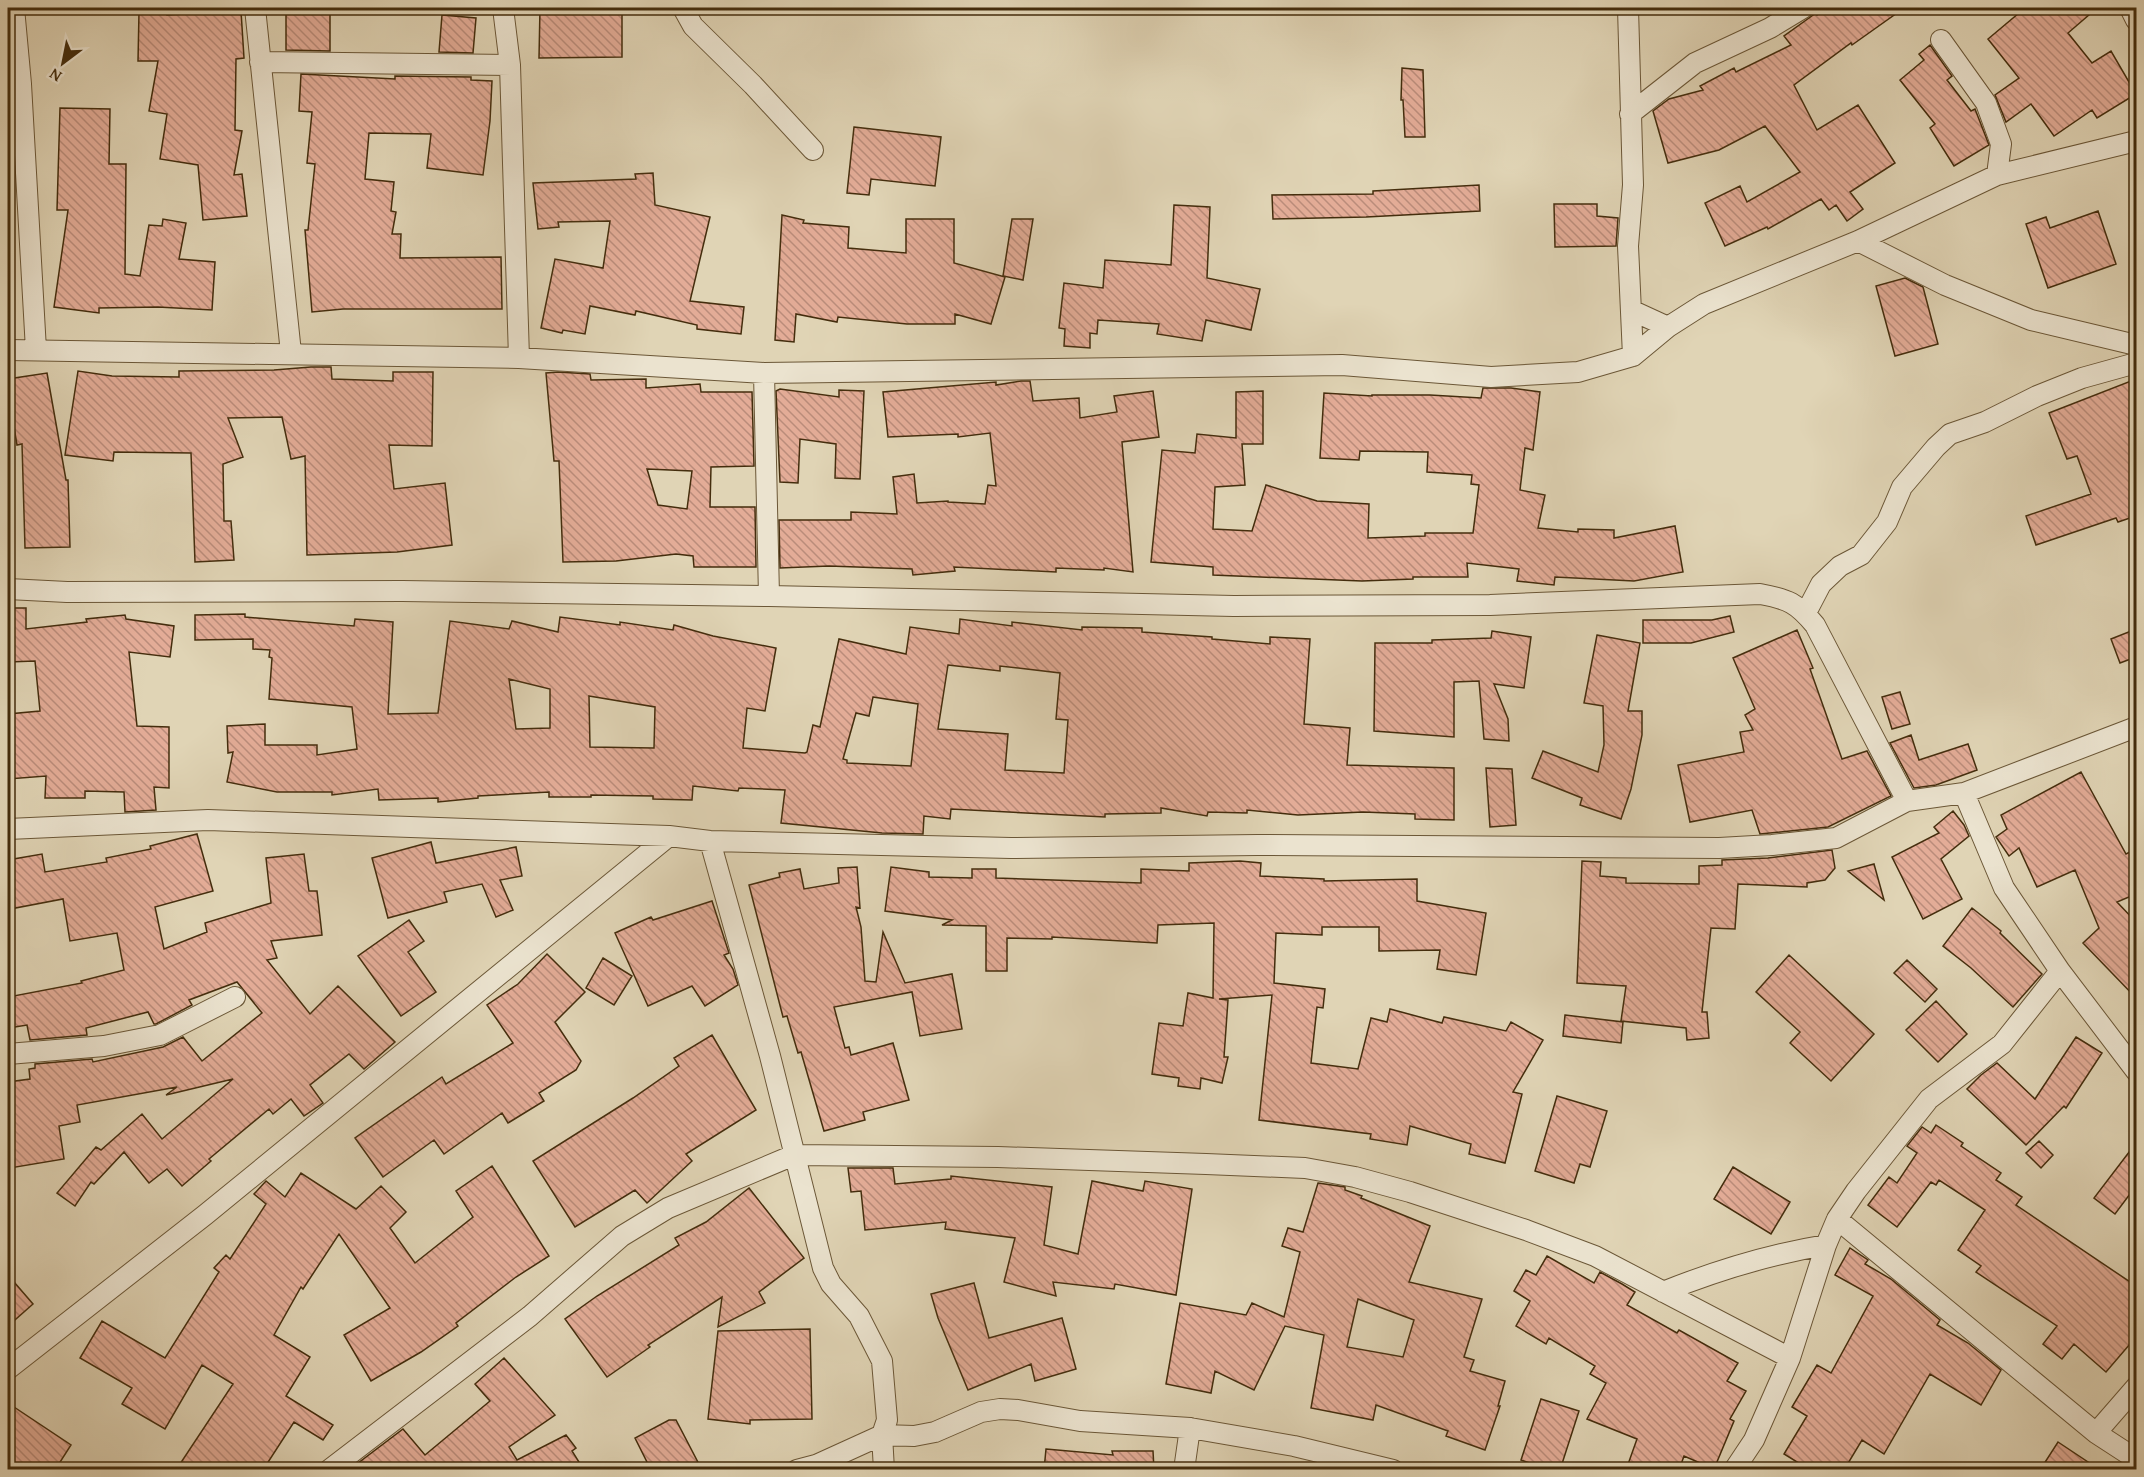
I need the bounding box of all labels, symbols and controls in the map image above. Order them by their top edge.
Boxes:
north arrow [33,33,93,93]
text: N [44,63,66,89]

